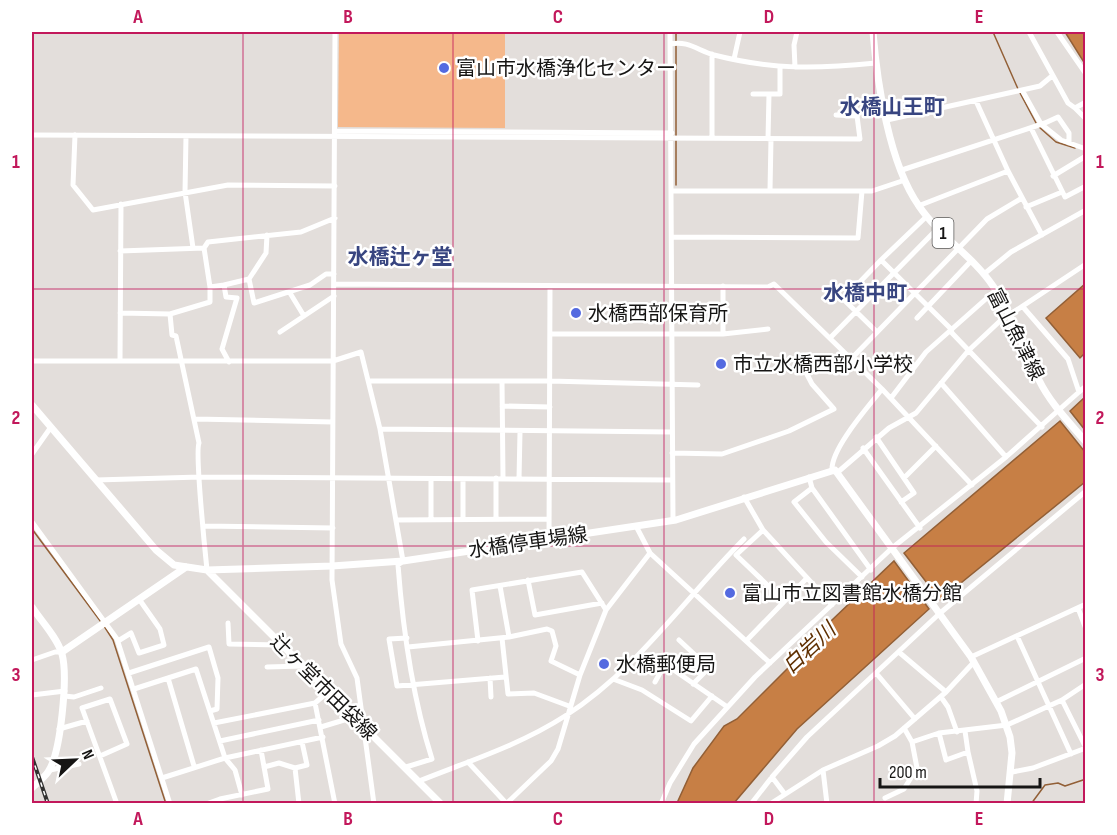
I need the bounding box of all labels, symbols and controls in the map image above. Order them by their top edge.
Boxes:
text: A [132,5,143,29]
text: B [343,5,353,29]
text: C [553,5,563,29]
text: D [764,5,774,29]
text: E [975,5,983,29]
place label: 富山市水橋浄化センター [456,57,676,81]
marker: 富山市水橋浄化センター [437,61,451,75]
district label: 水橋山王町 [840,95,945,120]
text: 1 [12,150,20,174]
text: 1 [1096,150,1104,174]
road number: 1 [932,218,954,248]
district label: 水橋辻ヶ堂 [348,245,453,270]
district label: 水橋中町 [823,281,907,306]
street label: 富山魚津線 [982,284,1049,384]
place label: 水橋西部保育所 [588,302,728,326]
marker: 水橋西部保育所 [569,306,583,320]
place label: 市立水橋西部小学校 [733,353,913,377]
marker: 市立水橋西部小学校 [714,357,728,371]
text: 2 [12,406,20,430]
text: 2 [1096,406,1104,430]
street label: 水橋停車場線 [467,523,589,563]
place label: 富山市立図書館水橋分館 [742,582,962,606]
marker: 富山市立図書館水橋分館 [723,586,737,600]
water label: 白岩川 [778,616,842,679]
street label: 辻ヶ堂市田袋線 [265,630,381,746]
place label: 水橋郵便局 [616,653,716,677]
marker: 水橋郵便局 [597,657,611,671]
text: 3 [12,663,21,687]
text: 3 [1096,663,1105,687]
north arrow [45,730,105,790]
text: N [77,747,98,762]
scale bar [880,751,1040,789]
text: 200 m [889,762,927,783]
text: A [132,807,143,831]
text: B [343,807,353,831]
text: C [553,807,563,831]
text: D [764,807,774,831]
text: E [975,807,983,831]

